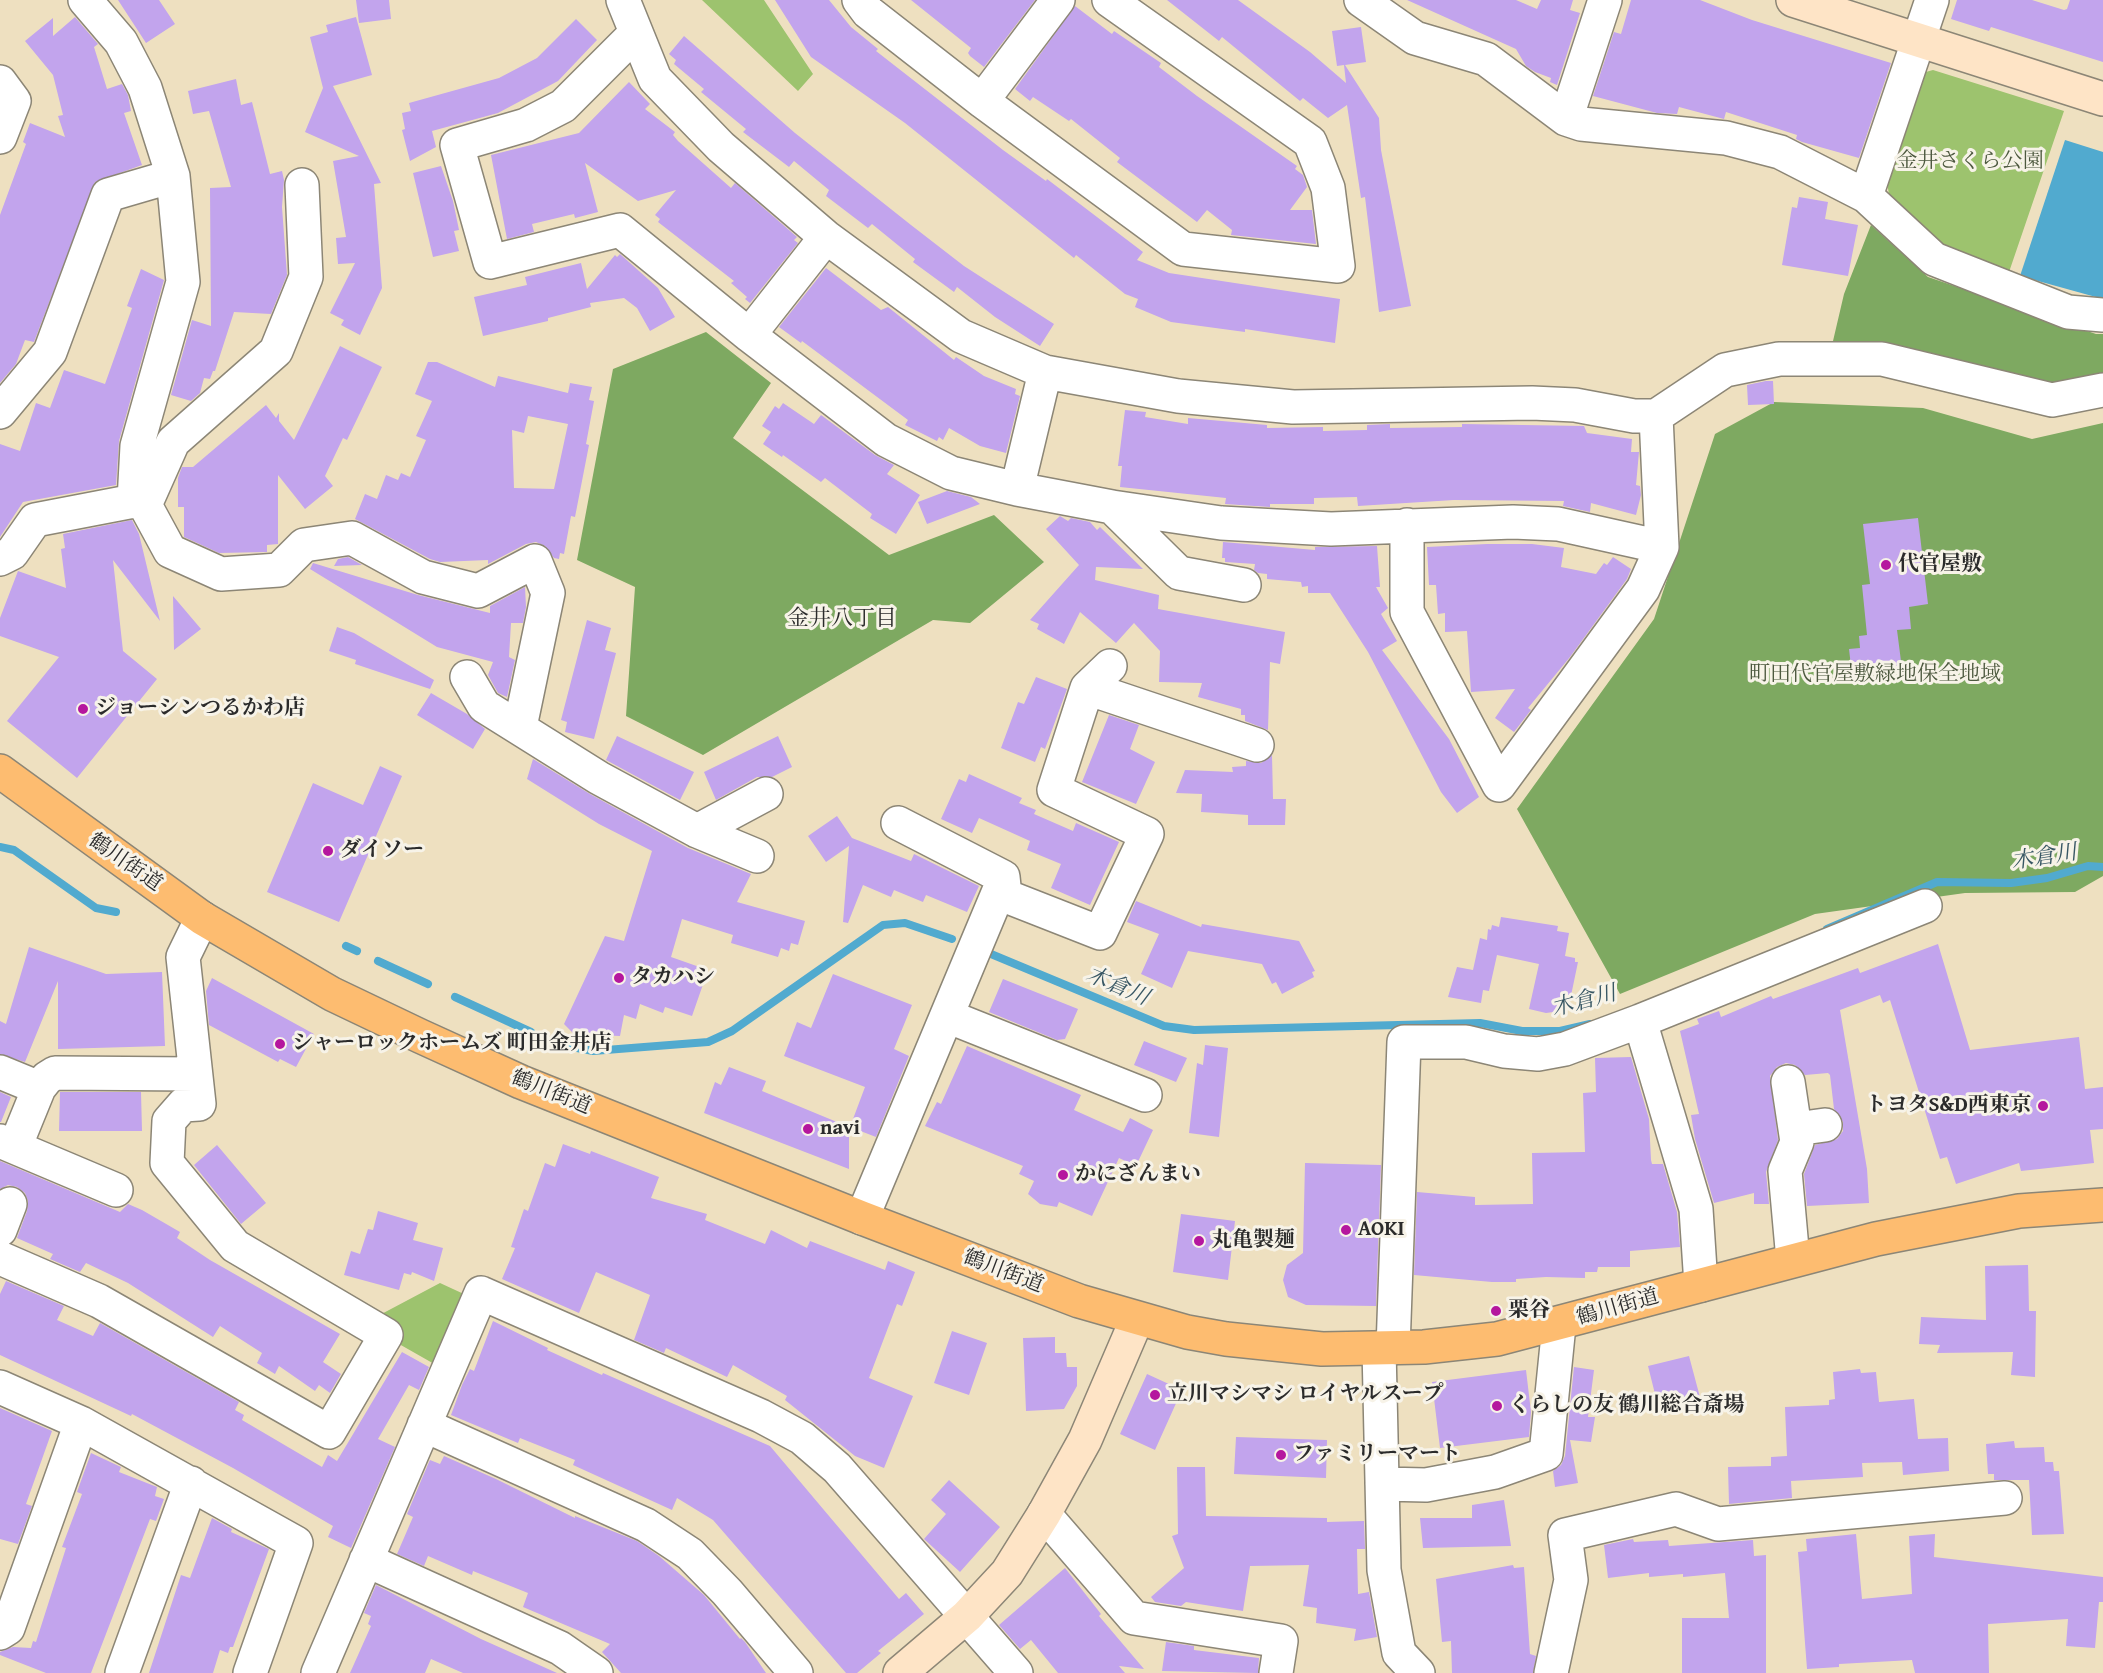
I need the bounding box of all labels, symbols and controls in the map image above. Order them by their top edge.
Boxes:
park label: 金井さくら公園 [1897,149,2043,175]
place label: 代官屋敷 [1898,552,1982,578]
marker: 代官屋敷 [1879,558,1893,572]
district label: 金井八丁目 [787,606,897,632]
park label: 町田代官屋敷緑地保全地域 [1749,662,2001,688]
place label: ジョーシンつるかわ店 [95,696,305,722]
marker: ジョーシンつるかわ店 [76,702,90,716]
street label: 鶴川街道 [83,829,167,897]
place label: ダイソー [340,838,424,864]
water label: 木倉川 [2009,840,2079,876]
marker: ダイソー [321,844,335,858]
water label: 木倉川 [1081,962,1153,1012]
place label: タカハシ [631,965,715,991]
marker: タカハシ [612,971,626,985]
water label: 木倉川 [1549,981,1619,1023]
place label: シャーロックホームズ 町田金井店 [292,1031,612,1057]
marker: シャーロックホームズ 町田金井店 [273,1037,287,1051]
street label: 鶴川街道 [507,1066,595,1120]
place label: トヨタS&D西東京 [1866,1093,2031,1119]
marker: トヨタS&D西東京 [2036,1099,2050,1113]
place label: navi [820,1116,860,1142]
marker: navi [801,1122,815,1136]
place label: かにざんまい [1075,1162,1201,1188]
marker: かにざんまい [1056,1168,1070,1182]
place label: AOKI [1358,1217,1405,1243]
marker: AOKI [1339,1223,1353,1237]
place label: 丸亀製麺 [1211,1228,1295,1254]
marker: 丸亀製麺 [1192,1234,1206,1248]
street label: 鶴川街道 [959,1245,1047,1299]
street label: 鶴川街道 [1574,1284,1662,1332]
place label: 栗谷 [1508,1298,1550,1324]
marker: 栗谷 [1489,1304,1503,1318]
place label: 立川マシマシ ロイヤルスープ [1167,1382,1444,1408]
marker: 立川マシマシ ロイヤルスープ [1148,1388,1162,1402]
place label: くらしの友 鶴川総合斎場 [1509,1393,1745,1419]
marker: くらしの友 鶴川総合斎場 [1490,1399,1504,1413]
place label: ファミリーマート [1293,1442,1461,1468]
marker: ファミリーマート [1274,1448,1288,1462]

